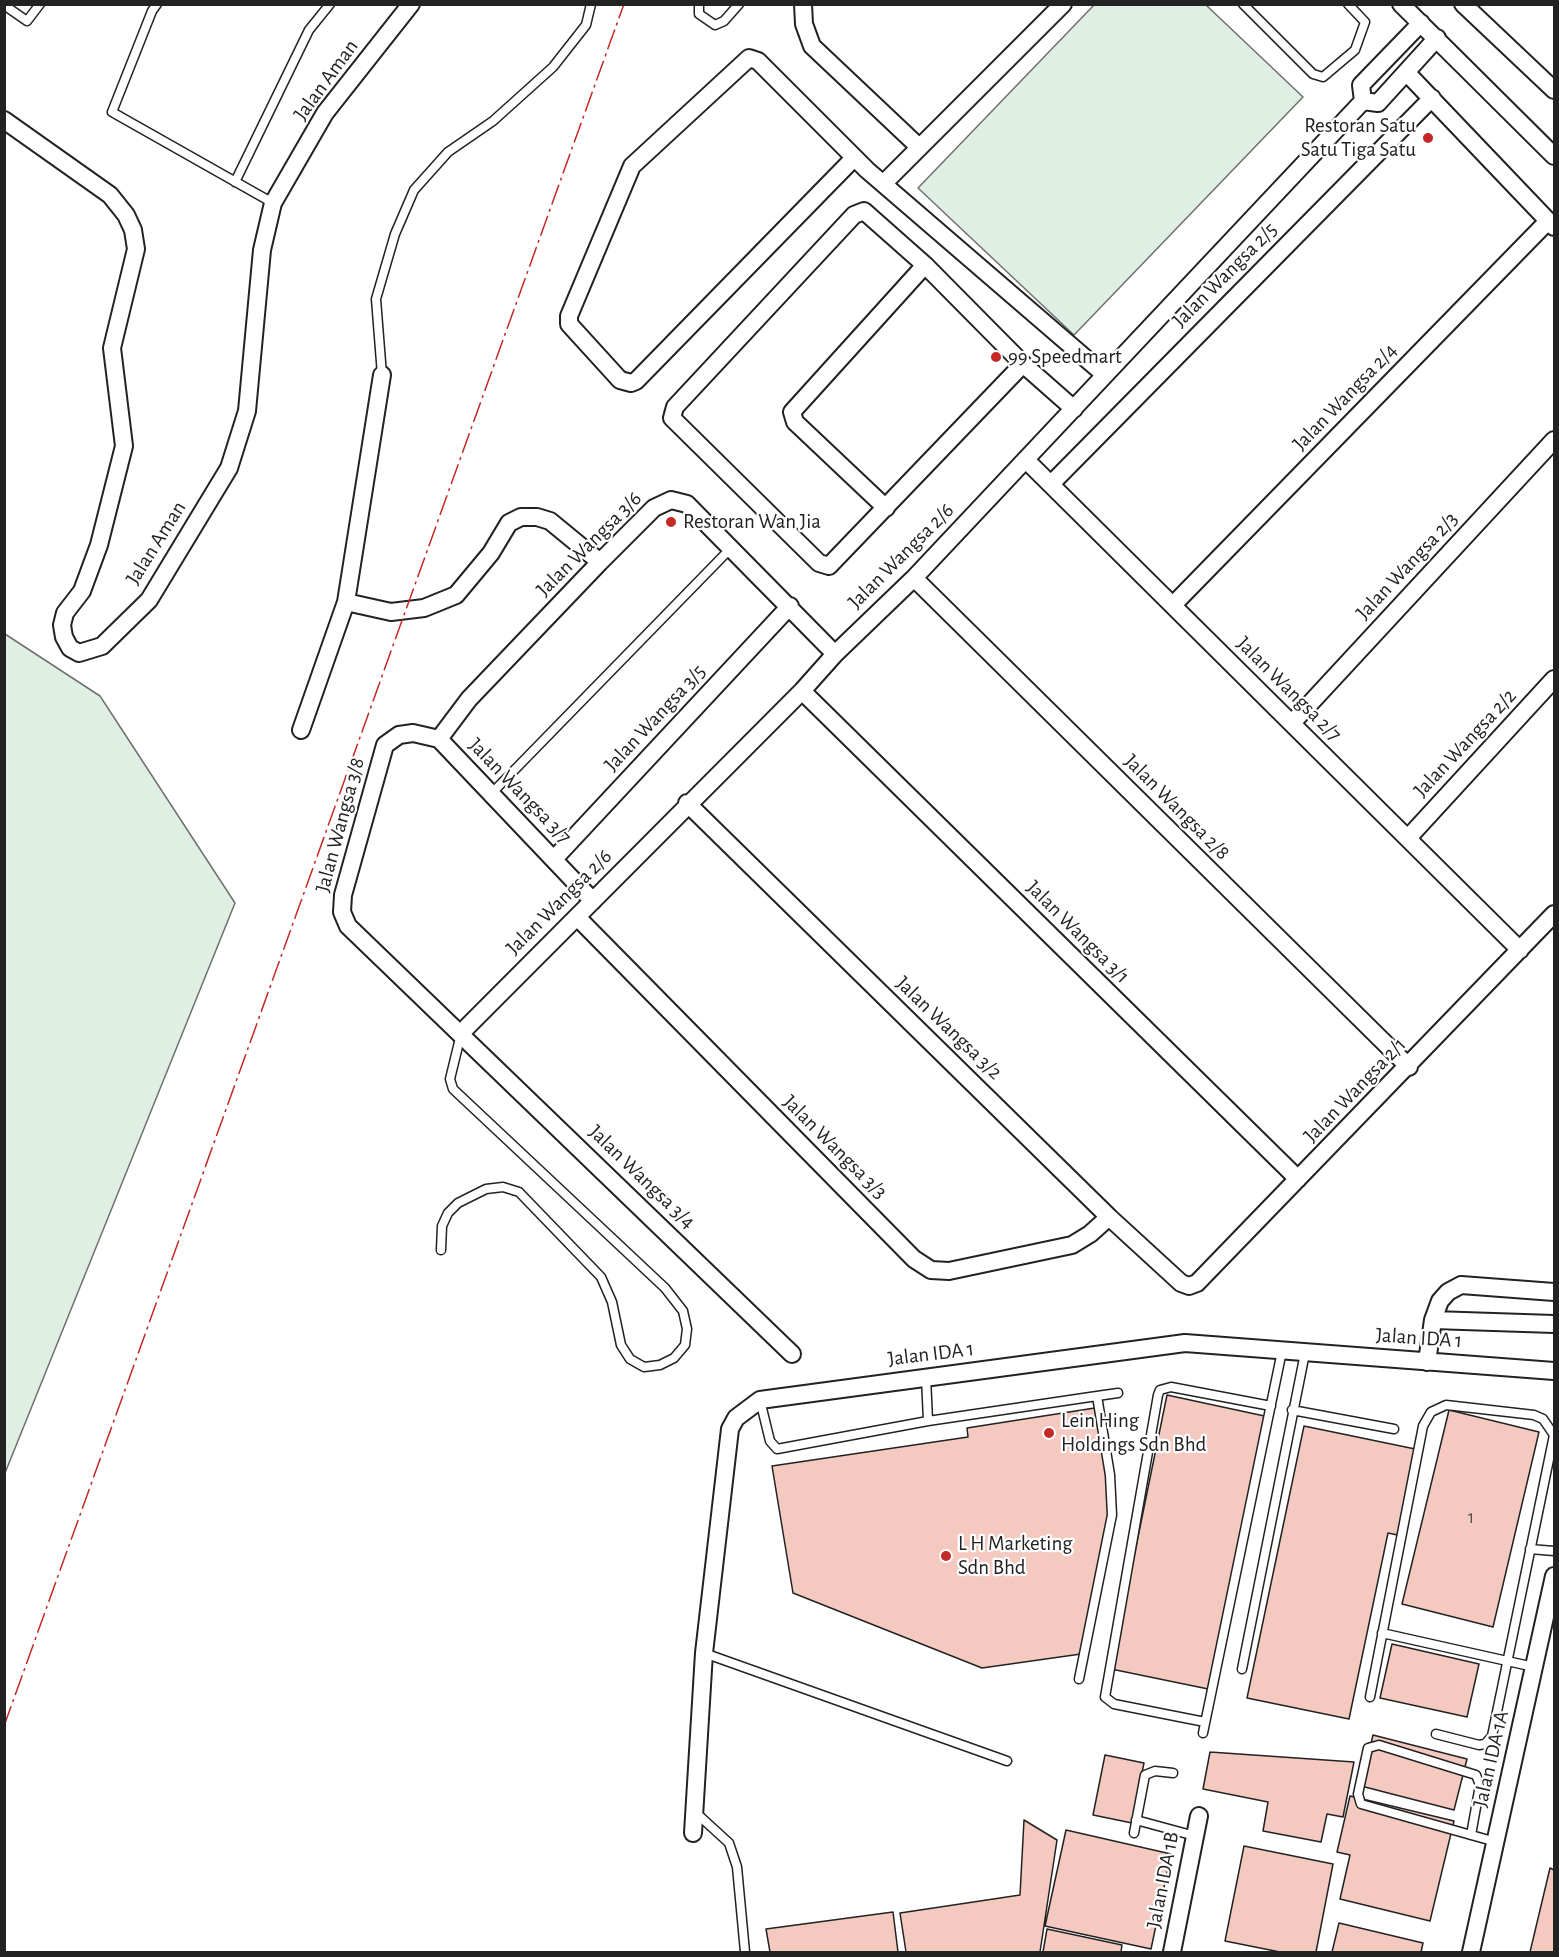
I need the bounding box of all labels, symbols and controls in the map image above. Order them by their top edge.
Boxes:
street label: Jalan Aman [288,35,364,125]
place label: Restoran Satu Satu Tiga Satu [1301,113,1416,163]
marker: Restoran Satu Satu Tiga Satu [1421,131,1435,145]
street label: Jalan Wangsa 2/5 [1167,217,1283,333]
street label: Jalan Wangsa 2/4 [1287,338,1403,456]
place label: 99 Speedmart [1008,344,1122,370]
marker: 99 Speedmart [989,350,1003,364]
street label: Jalan Wangsa 3/6 [531,486,647,602]
street label: Jalan Aman [120,497,192,589]
street label: Jalan Wangsa 2/6 [843,498,959,614]
street label: Jalan Wangsa 2/3 [1351,507,1463,625]
place label: Restoran Wan Jia [683,509,821,535]
marker: Restoran Wan Jia [664,515,678,529]
street label: Jalan Wangsa 2/7 [1231,631,1347,747]
street label: Jalan Wangsa 3/5 [599,659,711,777]
street label: Jalan Wangsa 2/2 [1408,684,1522,802]
street label: Jalan Wangsa 3/7 [463,733,577,849]
street label: Jalan Wangsa 2/8 [1119,749,1235,865]
street label: Jalan Wangsa 3/8 [310,755,370,895]
street label: Jalan Wangsa 2/6 [501,844,617,960]
street label: Jalan Wangsa 3/1 [1021,875,1135,989]
street label: Jalan Wangsa 3/2 [891,971,1007,1085]
street label: Jalan Wangsa 2/1 [1298,1032,1412,1148]
street label: Jalan Wangsa 3/3 [778,1090,892,1204]
street label: Jalan Wangsa 3/4 [583,1120,701,1234]
street label: Jalan IDA 1 [1375,1322,1463,1354]
street label: Jalan IDA 1 [887,1336,975,1372]
place label: Lein Hing Holdings Sdn Bhd [1061,1408,1206,1458]
marker: Lein Hing Holdings Sdn Bhd [1042,1426,1056,1440]
house number: 1 [1468,1507,1474,1529]
place label: L H Marketing Sdn Bhd [958,1531,1072,1581]
marker: L H Marketing Sdn Bhd [939,1549,953,1563]
street label: Jalan IDA 1A [1468,1708,1514,1810]
street label: Jalan IDA 1B [1141,1830,1185,1930]

